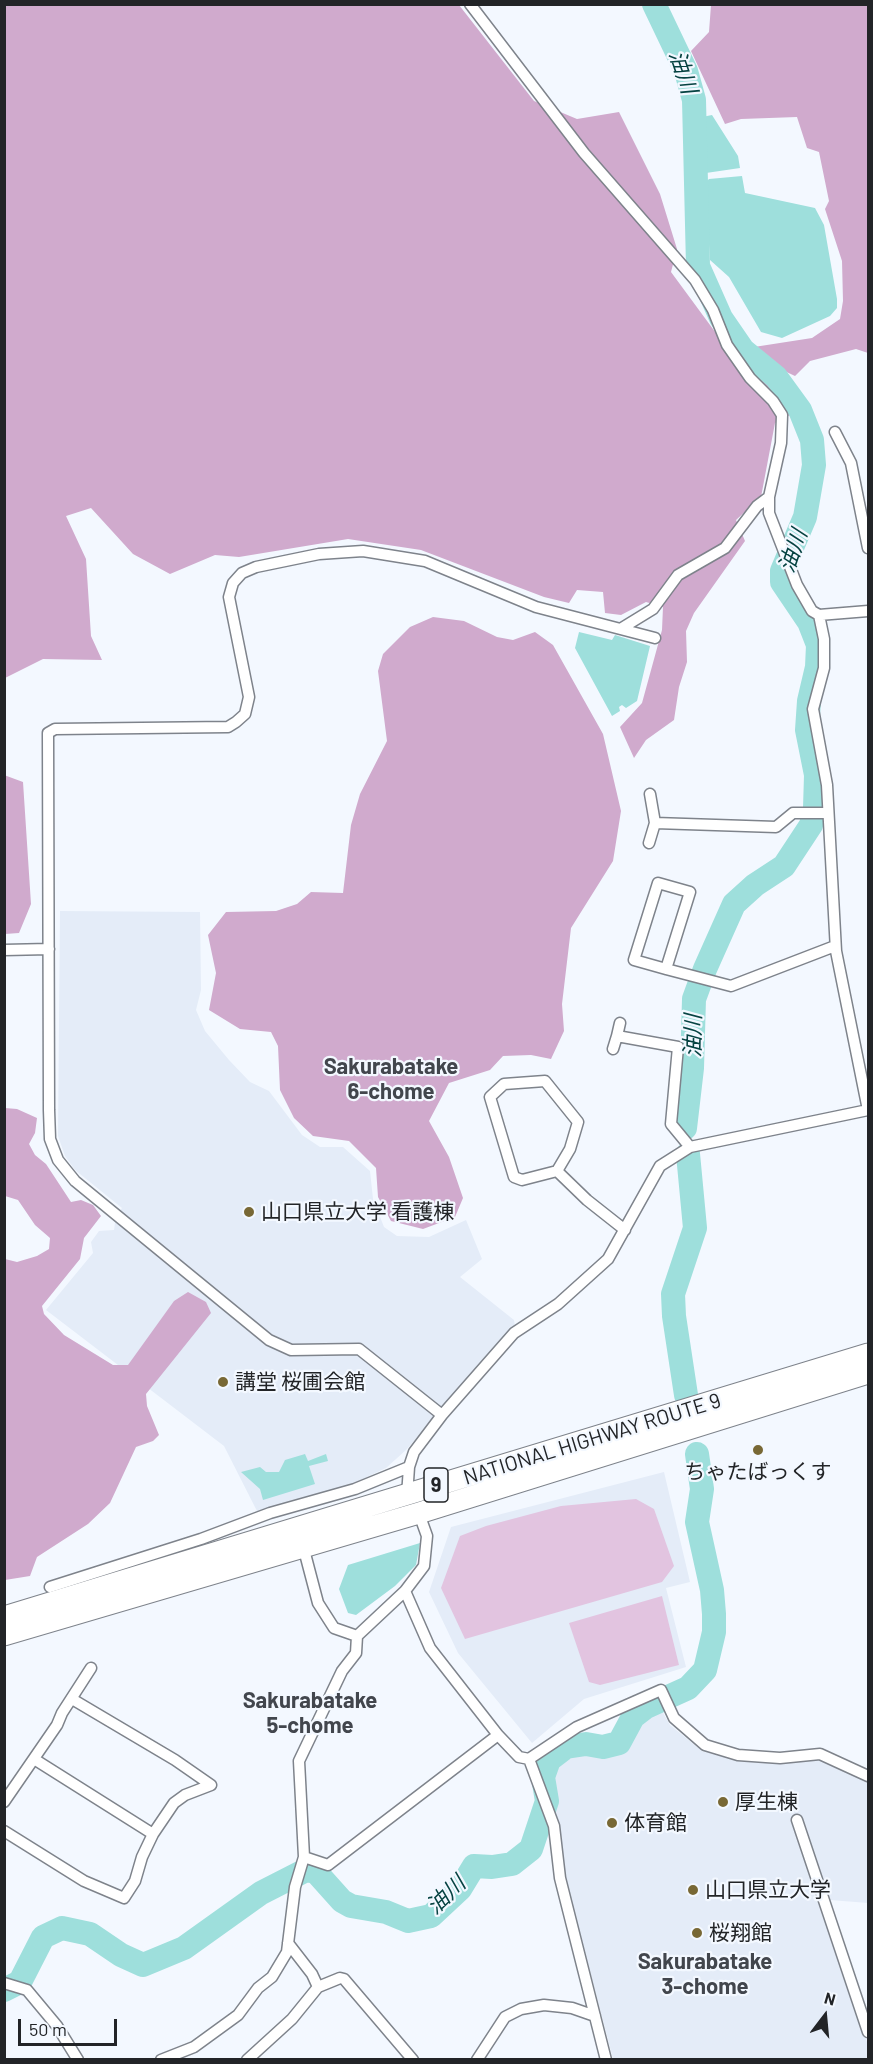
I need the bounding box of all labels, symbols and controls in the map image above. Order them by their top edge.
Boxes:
water label: 油川 [663,47,703,97]
water label: 油川 [773,526,813,576]
water label: 油川 [679,1014,707,1058]
district label: Sakurabatake 6-chome [324,1054,458,1106]
place label: 山口県立大学 看護棟 [261,1199,454,1225]
marker: 山口県立大学 看護棟 [242,1205,256,1219]
place label: 講堂 桜圃会館 [235,1369,365,1395]
marker: 講堂 桜圃会館 [216,1375,230,1389]
street label: NATIONAL HIGHWAY ROUTE 9 [460,1388,724,1490]
marker: ちゃたばっくす [751,1443,765,1457]
place label: ちゃたばっくす [685,1459,831,1485]
road number: 9 [424,1468,448,1502]
district label: Sakurabatake 5-chome [243,1688,377,1740]
place label: 厚生棟 [735,1789,798,1815]
marker: 厚生棟 [716,1795,730,1809]
place label: 体育館 [624,1810,687,1836]
marker: 体育館 [605,1816,619,1830]
water label: 油川 [421,1870,471,1920]
place label: 山口県立大学 [705,1877,831,1903]
marker: 山口県立大学 [686,1883,700,1897]
place label: 桜翔館 [709,1920,772,1946]
marker: 桜翔館 [690,1926,704,1940]
district label: Sakurabatake 3-chome [638,1949,772,2000]
north arrow [795,1986,855,2046]
text: N [822,1988,838,2009]
scale bar [21,2007,120,2045]
text: 50 m [29,2018,67,2040]

